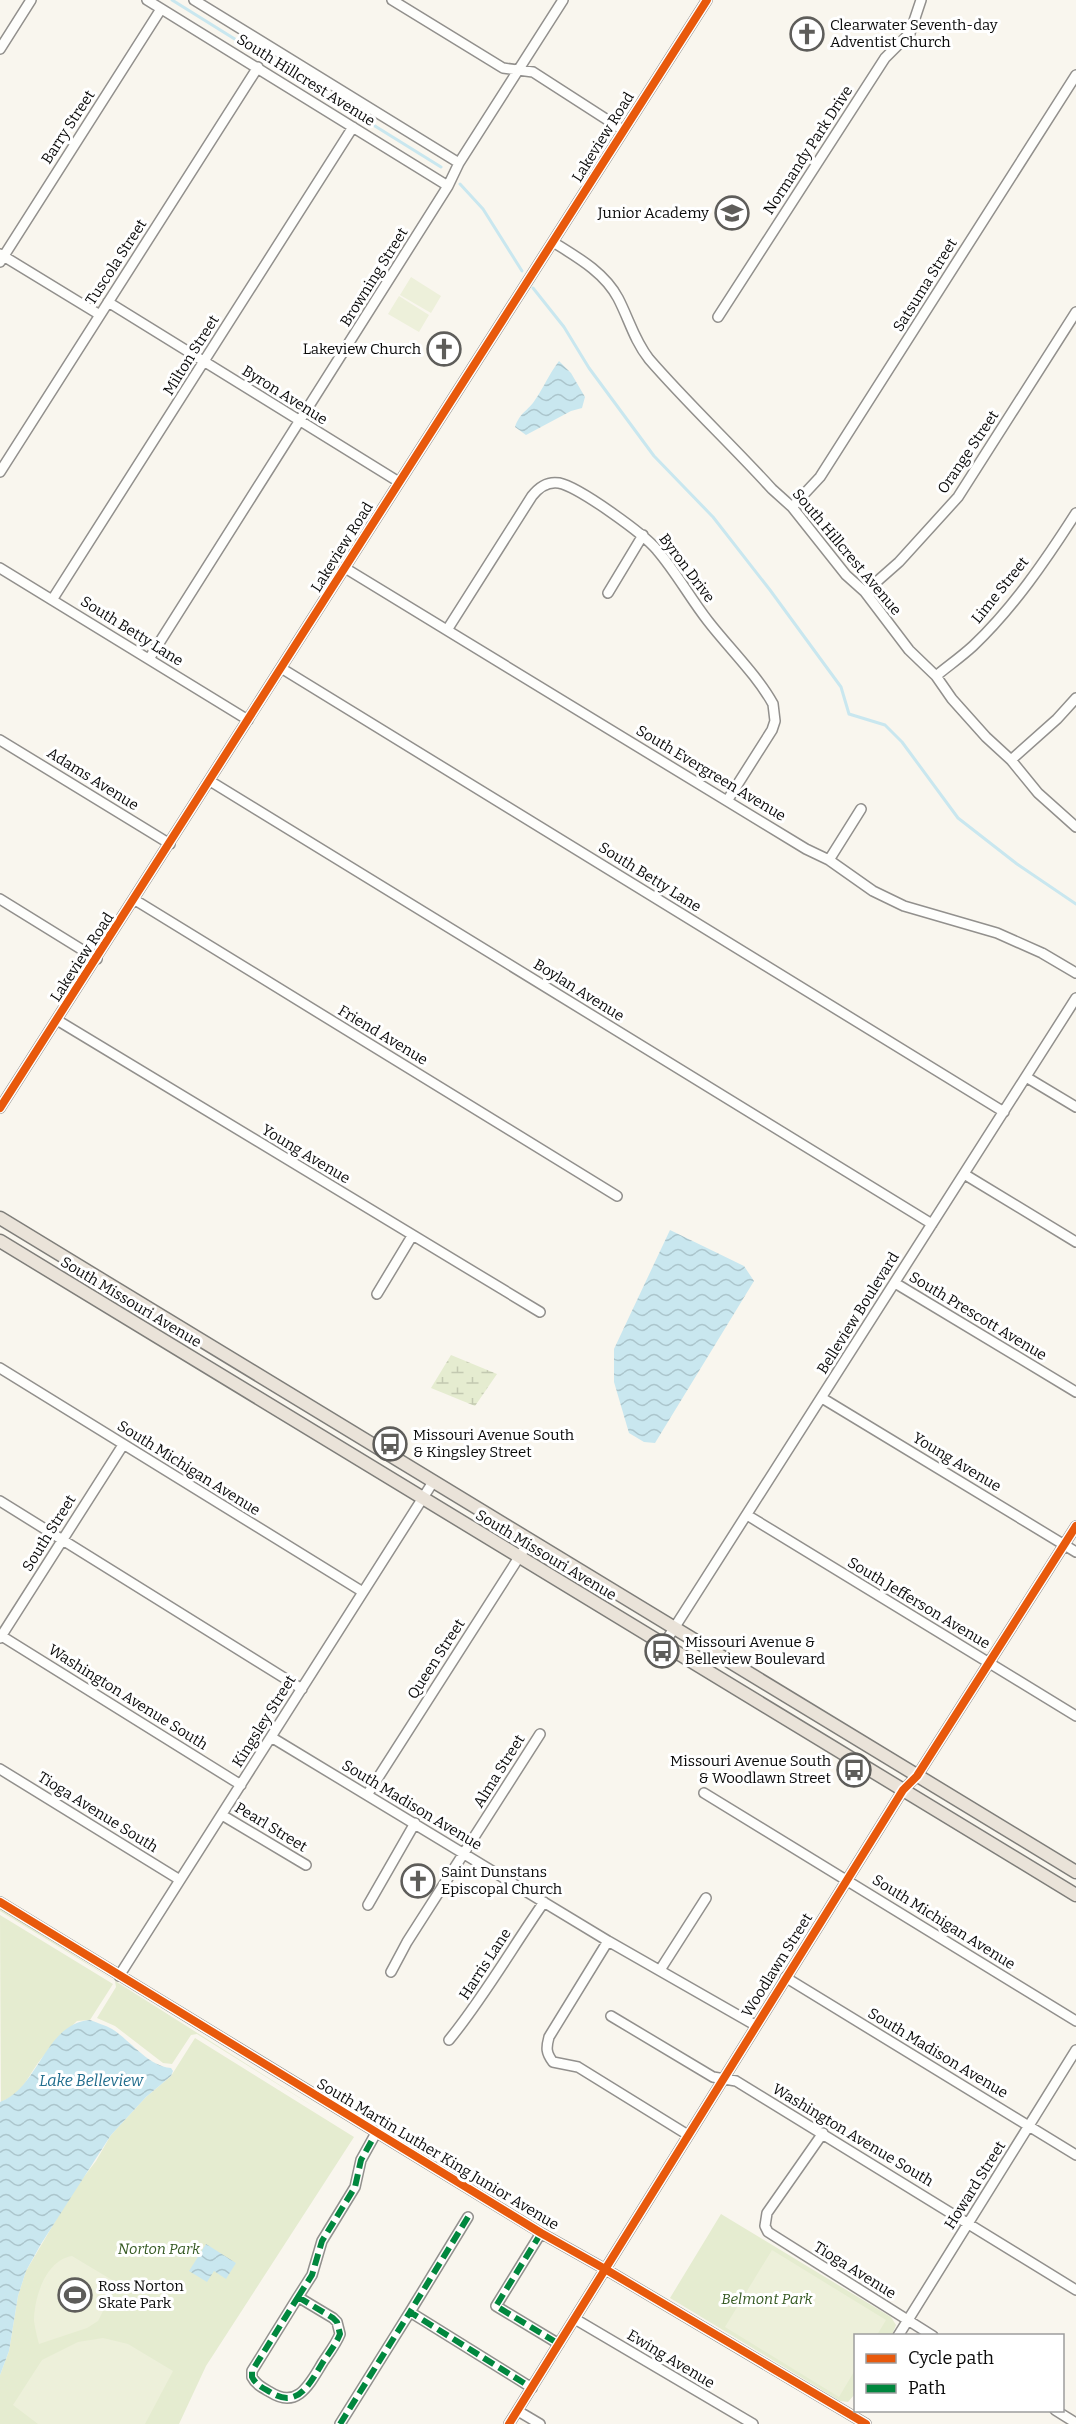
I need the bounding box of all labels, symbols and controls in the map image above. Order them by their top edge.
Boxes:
church icon: Clearwater Seventh-day Adventist Church [789,16,825,52]
place label: Clearwater Seventh-day Adventist Church [830,16,998,51]
street label: South Hillcrest Avenue [234,30,378,130]
street label: Normandy Park Drive [760,82,856,218]
street label: Barry Street [38,86,99,167]
street label: Lakeview Road [568,89,638,185]
school or university icon: Junior Academy [714,195,750,231]
place label: Junior Academy [597,204,709,222]
street label: Tuscola Street [82,215,151,308]
street label: Browning Street [336,224,412,330]
street label: Satsuma Street [889,235,961,335]
street label: Milton Street [159,311,223,398]
church icon: Lakeview Church [426,331,462,367]
place label: Lakeview Church [303,340,422,358]
street label: Byron Avenue [239,362,331,428]
street label: Orange Street [934,406,1003,497]
street label: South Hillcrest Avenue [789,485,905,619]
street label: Lakeview Road [307,499,377,595]
street label: Byron Drive [655,530,719,606]
street label: Lime Street [968,553,1033,627]
street label: South Betty Lane [77,592,187,670]
street label: South Evergreen Avenue [633,721,789,825]
street label: Adams Avenue [44,744,142,814]
street label: South Betty Lane [595,838,705,916]
street label: Lakeview Road [46,909,118,1005]
street label: Boylan Avenue [530,955,628,1025]
street label: Friend Avenue [335,1001,431,1069]
street label: Young Avenue [258,1121,354,1187]
street label: Belleview Boulevard [813,1249,903,1377]
street label: South Missouri Avenue [57,1253,205,1351]
street label: South Prescott Avenue [906,1268,1050,1364]
street label: South Michigan Avenue [114,1417,264,1519]
bus stop icon: Missouri Avenue South & Kingsley Street [372,1426,408,1462]
place label: Missouri Avenue South & Kingsley Street [413,1426,575,1461]
street label: Young Avenue [909,1429,1005,1495]
street label: South Street [18,1491,80,1575]
street label: South Missouri Avenue [472,1506,620,1604]
street label: South Jefferson Avenue [844,1553,994,1653]
street label: Queen Street [403,1615,469,1702]
bus stop icon: Missouri Avenue & Belleview Boulevard [644,1633,680,1669]
place label: Missouri Avenue & Belleview Boulevard [685,1633,825,1668]
street label: Washington Avenue South [45,1640,212,1754]
street label: Kingsley Street [228,1671,300,1770]
street label: Alma Street [469,1731,529,1811]
place label: Missouri Avenue South & Woodlawn Street [670,1752,832,1787]
bus stop icon: Missouri Avenue South & Woodlawn Street [836,1752,872,1788]
street label: South Madison Avenue [339,1756,485,1854]
street label: Tioga Avenue South [35,1768,162,1857]
street label: Pearl Street [232,1798,311,1856]
church icon: Saint Dunstans Episcopal Church [400,1863,436,1899]
place label: Saint Dunstans Episcopal Church [441,1863,563,1898]
street label: South Michigan Avenue [869,1871,1019,1973]
street label: Woodlawn Street [738,1909,816,2020]
street label: Harris Lane [455,1925,515,2003]
street label: South Madison Avenue [865,2004,1011,2102]
water label: Lake Belleview [39,2071,145,2090]
street label: South Martin Luther King Junior Avenue [314,2074,562,2234]
street label: Washington Avenue South [769,2080,937,2191]
street label: Howard Street [941,2137,1010,2232]
street label: Tioga Avenue [811,2238,899,2302]
park label: Norton Park [118,2240,201,2258]
sports icon: Ross Norton Skate Park [57,2277,93,2313]
place label: Ross Norton Skate Park [98,2277,184,2312]
park label: Belmont Park [721,2290,814,2308]
street label: Ewing Avenue [624,2326,718,2392]
legend [854,2334,1064,2412]
text: Cycle path [908,2347,994,2369]
text: Path [908,2377,946,2399]

